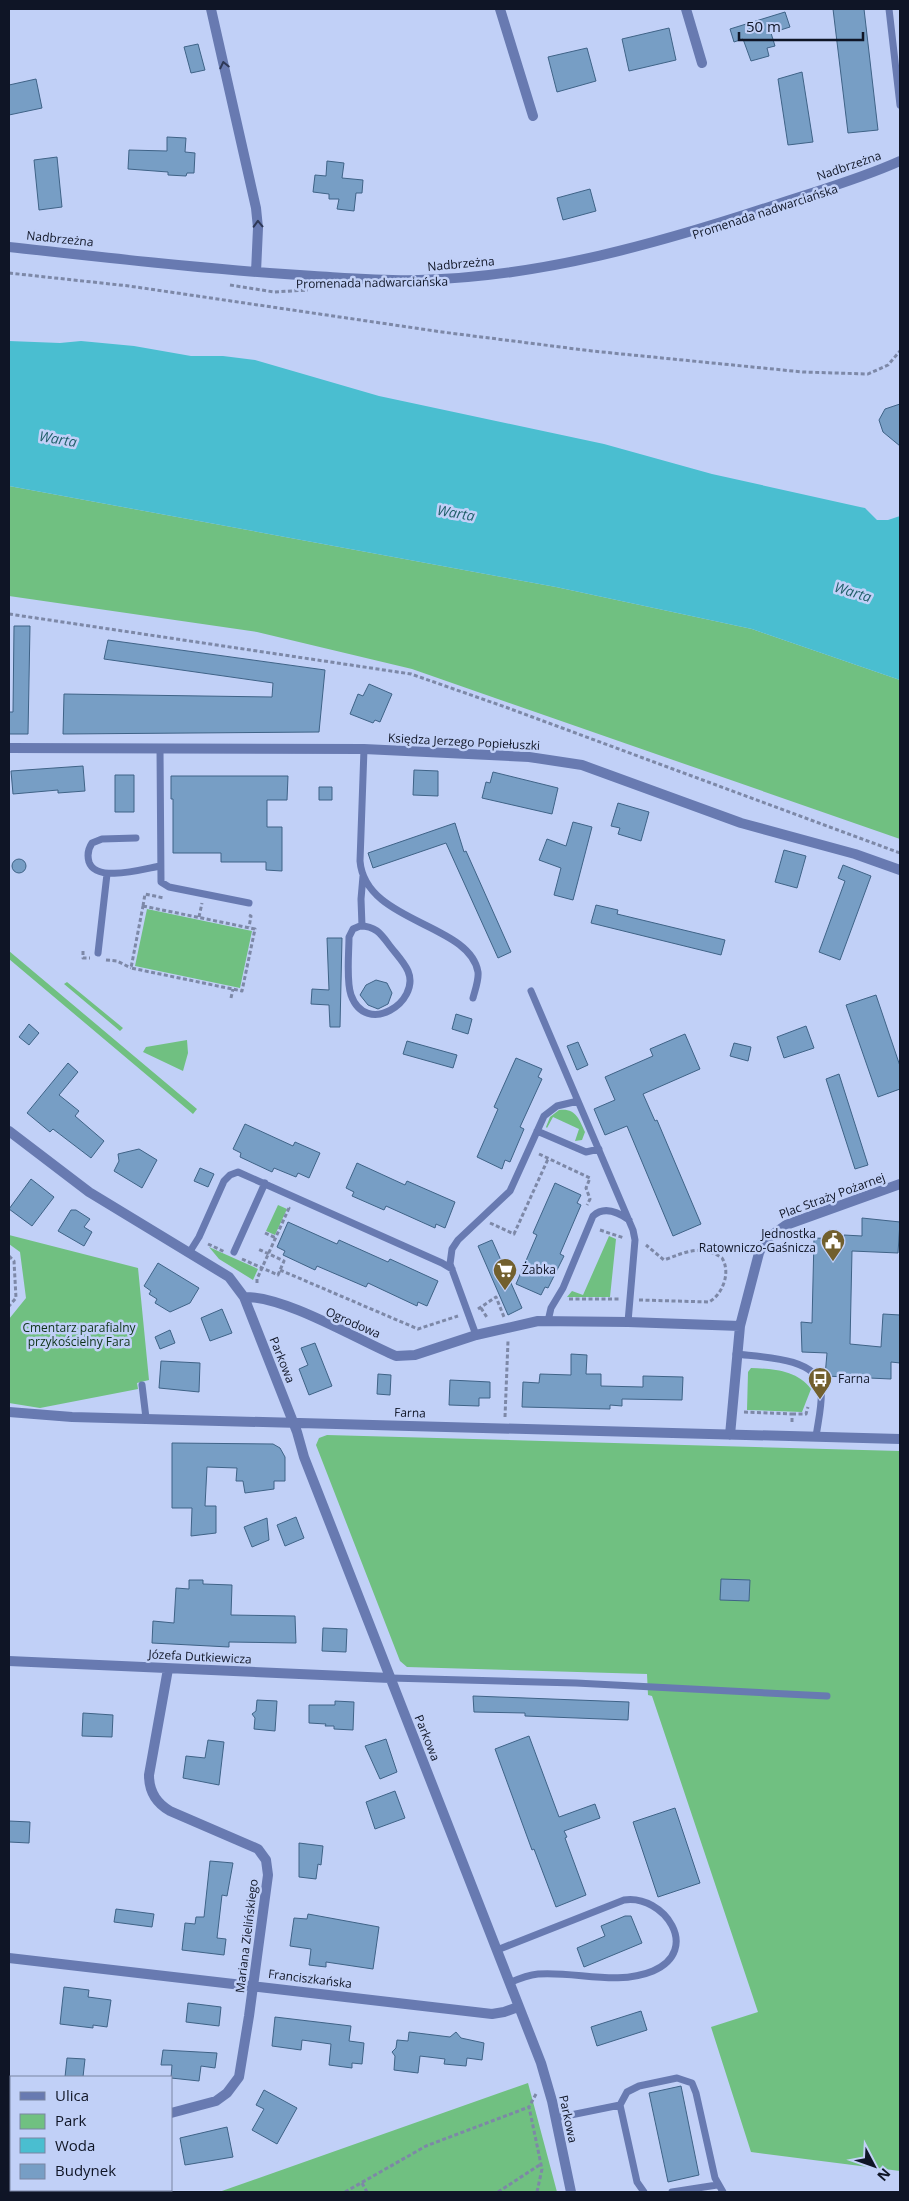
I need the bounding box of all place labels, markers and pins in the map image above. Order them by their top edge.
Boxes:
place label: Jednostka Ratowniczo-Gaśnicza [699,1225,816,1256]
public building icon: Jednostka Ratowniczo-Gaśnicza [820,1228,846,1262]
supermarket icon: Żabka [492,1257,518,1291]
place label: Żabka [522,1261,556,1278]
bus stop icon: Farna [807,1366,833,1400]
place label: Farna [838,1370,870,1387]

